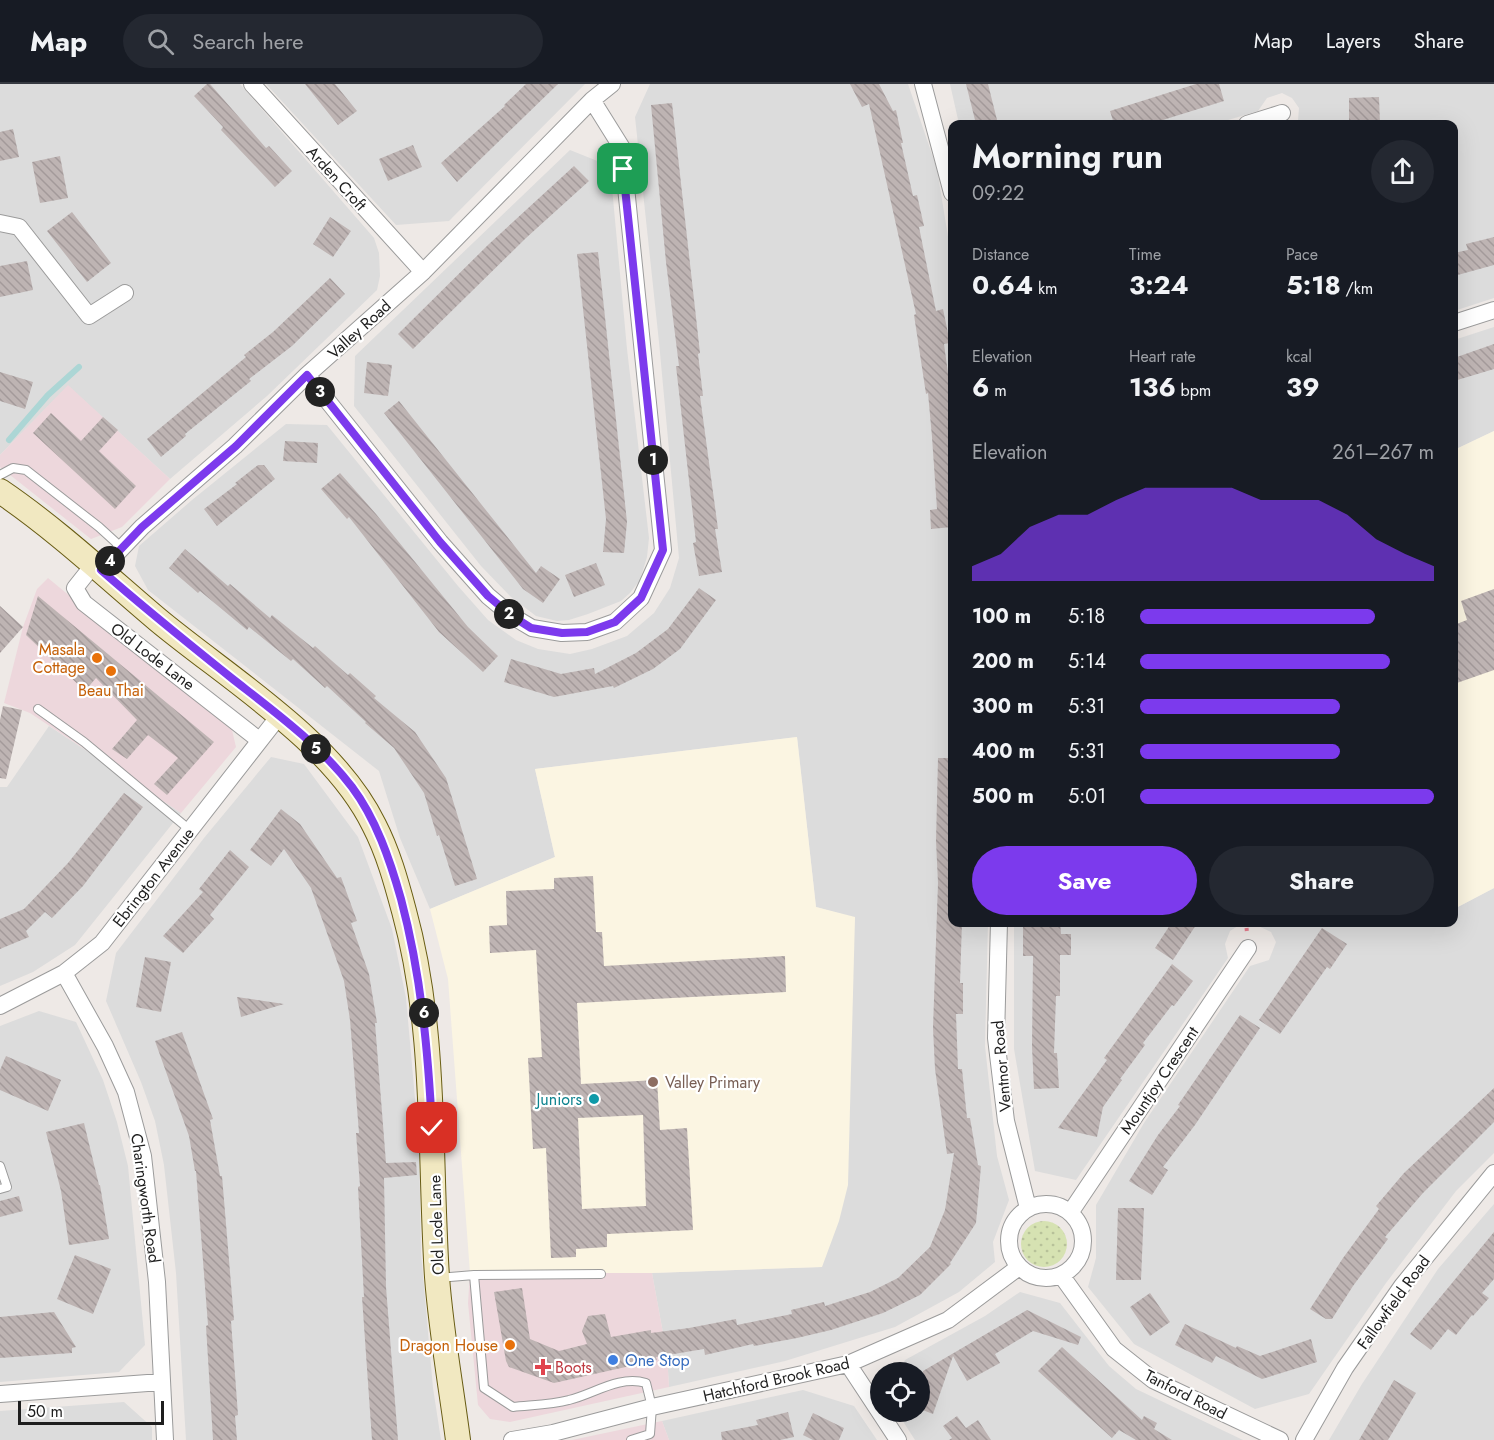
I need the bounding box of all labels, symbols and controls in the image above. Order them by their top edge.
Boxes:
search box [123,14,543,68]
text: Map [30,21,87,62]
icon: search [144,25,177,58]
text: Search here [192,25,304,57]
text: Map [1254,26,1293,56]
text: Layers [1326,26,1381,56]
text: Share [1414,26,1464,56]
text: Morning run [972,133,1163,180]
button: share [1371,140,1434,203]
street label: Arden Croft [301,141,372,216]
pin [597,143,648,194]
icon: arrive [606,152,639,185]
text: 09:22 [972,179,1024,208]
text: Distance [972,243,1029,266]
text: Time [1129,243,1161,266]
text: Pace [1286,243,1318,266]
text: 0.64 [972,266,1033,304]
text: 3:24 [1129,266,1189,304]
text: 5:18 [1286,266,1341,304]
text: km [1033,277,1057,300]
text: /km [1341,277,1373,300]
street label: Valley Road [323,295,396,364]
text: Elevation [972,345,1032,368]
text: Heart rate [1129,345,1196,368]
text: kcal [1286,345,1312,368]
text: 6 [972,368,989,406]
text: 136 [1129,368,1176,406]
text: 39 [1286,368,1320,406]
pin: 3 [305,377,335,407]
text: m [989,379,1007,402]
text: bpm [1176,379,1211,402]
text: 3 [315,380,325,403]
text: Elevation [972,438,1047,467]
text: 261–267 m [1332,438,1434,467]
pin: 1 [638,445,668,475]
text: 1 [649,448,657,471]
pin: 4 [95,546,125,576]
text: 4 [104,549,116,572]
pin: 2 [494,599,524,629]
text: 2 [504,602,514,625]
text: 100 m [972,602,1031,631]
text: 5:18 [1068,602,1105,631]
street label: Old Lode Lane [106,617,200,696]
place label: Masala Cottage [33,638,85,679]
text: 200 m [972,647,1034,676]
text: 5:14 [1068,647,1106,676]
marker: Masala Cottage [90,651,104,665]
marker: Beau Thai [104,664,118,678]
place label: Beau Thai [78,679,144,702]
text: 300 m [972,692,1033,721]
text: 5:31 [1068,692,1105,721]
pin: 5 [301,734,331,764]
text: 5 [311,737,321,760]
text: 400 m [972,737,1035,766]
text: 5:31 [1068,737,1105,766]
text: 500 m [972,782,1034,811]
text: 5:01 [1068,782,1106,811]
street label: Ebrington Avenue [107,823,200,932]
button: Save [972,846,1197,915]
button: Share [1209,846,1434,915]
pin: 6 [409,998,439,1028]
text: 6 [419,1001,429,1024]
street label: Ventnor Road [986,1019,1017,1113]
street label: Mountjoy Crescent [1115,1022,1204,1139]
place label: Valley Primary [665,1071,761,1094]
marker: Valley Primary [646,1075,660,1089]
place label: Juniors [535,1088,582,1111]
marker: Juniors [587,1092,601,1106]
pin [406,1102,457,1153]
icon: check [415,1111,448,1144]
street label: Charingworth Road [125,1132,166,1264]
street label: Old Lode Lane [423,1175,450,1275]
street label: Fallowfield Road [1351,1251,1435,1354]
place label: Dragon House [400,1334,498,1357]
marker: Dragon House [503,1338,517,1352]
place label: One Stop [625,1349,690,1372]
street label: Hatchford Brook Road [701,1351,852,1408]
marker: One Stop [606,1353,620,1367]
place label: Boots [555,1356,592,1379]
marker: Boots [536,1360,550,1374]
map controls [870,1362,930,1422]
button: locate [870,1362,930,1422]
street label: Tanford Road [1141,1364,1231,1425]
scale bar [18,1398,164,1426]
text: 50 m [27,1400,63,1423]

